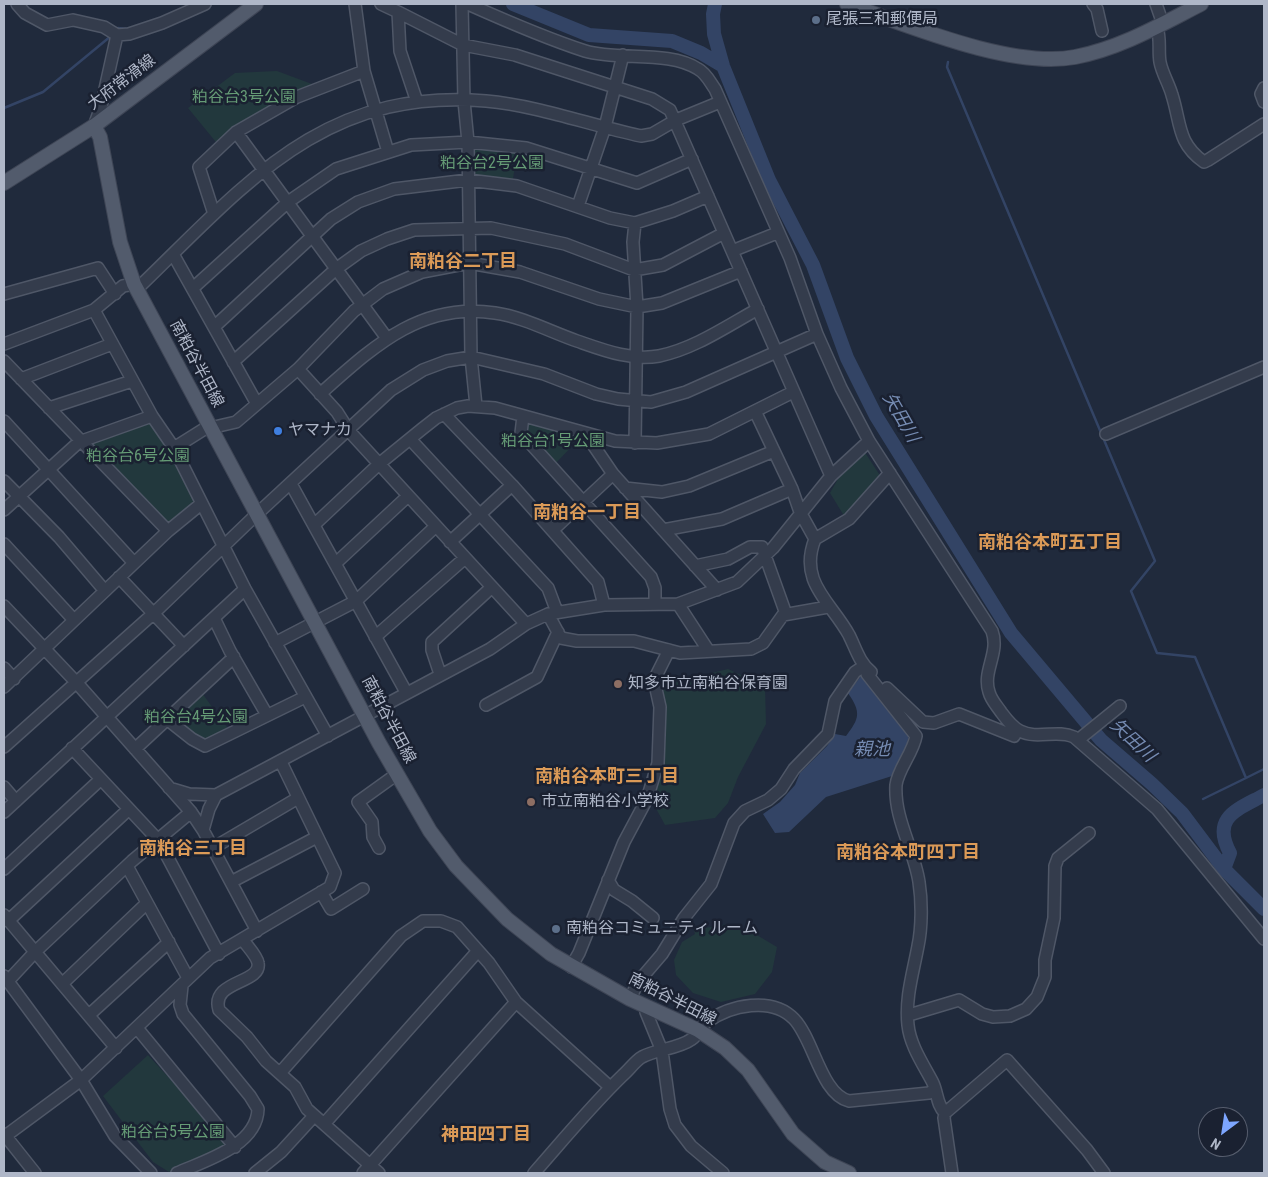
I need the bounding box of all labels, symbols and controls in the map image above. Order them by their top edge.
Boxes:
place label: 尾張三和郵便局 [826,10,938,30]
marker: 尾張三和郵便局 [810,14,822,26]
street label: 大府常滑線 [84,51,160,115]
park label: 粕谷台3号公園 [192,88,296,108]
park label: 粕谷台2号公園 [440,154,544,174]
district label: 南粕谷二丁目 [409,251,517,273]
street label: 南粕谷半田線 [165,317,227,411]
water label: 矢田川 [877,389,923,447]
place label: ヤマナカ [288,421,352,441]
marker: ヤマナカ [272,425,284,437]
park label: 粕谷台1号公園 [501,432,605,452]
park label: 粕谷台6号公園 [86,447,190,467]
district label: 南粕谷一丁目 [533,502,641,524]
district label: 南粕谷本町五丁目 [978,532,1122,554]
street label: 南粕谷半田線 [357,673,419,767]
place label: 知多市立南粕谷保育園 [628,674,788,694]
marker: 知多市立南粕谷保育園 [612,678,624,690]
park label: 粕谷台4号公園 [144,708,248,728]
water label: 矢田川 [1105,715,1159,767]
water label: 親池 [854,739,890,761]
district label: 南粕谷本町三丁目 [535,766,679,788]
place label: 市立南粕谷小学校 [541,792,669,812]
marker: 市立南粕谷小学校 [525,796,537,808]
district label: 南粕谷三丁目 [139,838,247,860]
district label: 南粕谷本町四丁目 [836,842,980,864]
place label: 南粕谷コミュニティルーム [566,919,758,939]
marker: 南粕谷コミュニティルーム [550,923,562,935]
street label: 南粕谷半田線 [625,970,719,1030]
north arrow [1198,1107,1248,1157]
park label: 粕谷台5号公園 [121,1123,225,1143]
district label: 神田四丁目 [441,1124,531,1146]
text: N [1208,1135,1224,1153]

